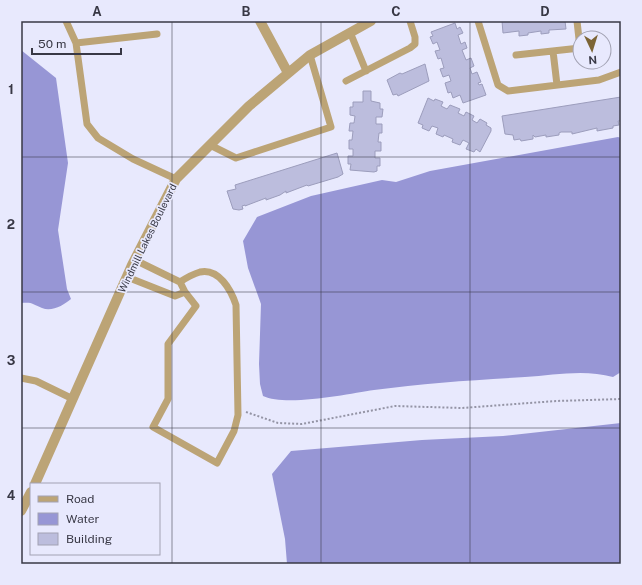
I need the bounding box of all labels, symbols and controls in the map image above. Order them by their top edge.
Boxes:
text: A [92,4,102,19]
text: B [242,4,251,19]
text: C [391,4,401,19]
text: D [540,4,550,19]
scale bar [32,30,121,56]
north arrow [572,30,612,70]
text: 50 m [38,37,66,51]
text: N [588,54,597,66]
text: 1 [8,82,14,97]
street label: Windmill Lakes Boulevard [115,181,179,294]
text: 2 [7,217,15,232]
text: 3 [7,353,16,368]
legend [30,483,160,555]
text: 4 [7,488,16,503]
text: Road [66,492,94,506]
text: Water [66,512,100,526]
text: Building [66,532,112,546]

